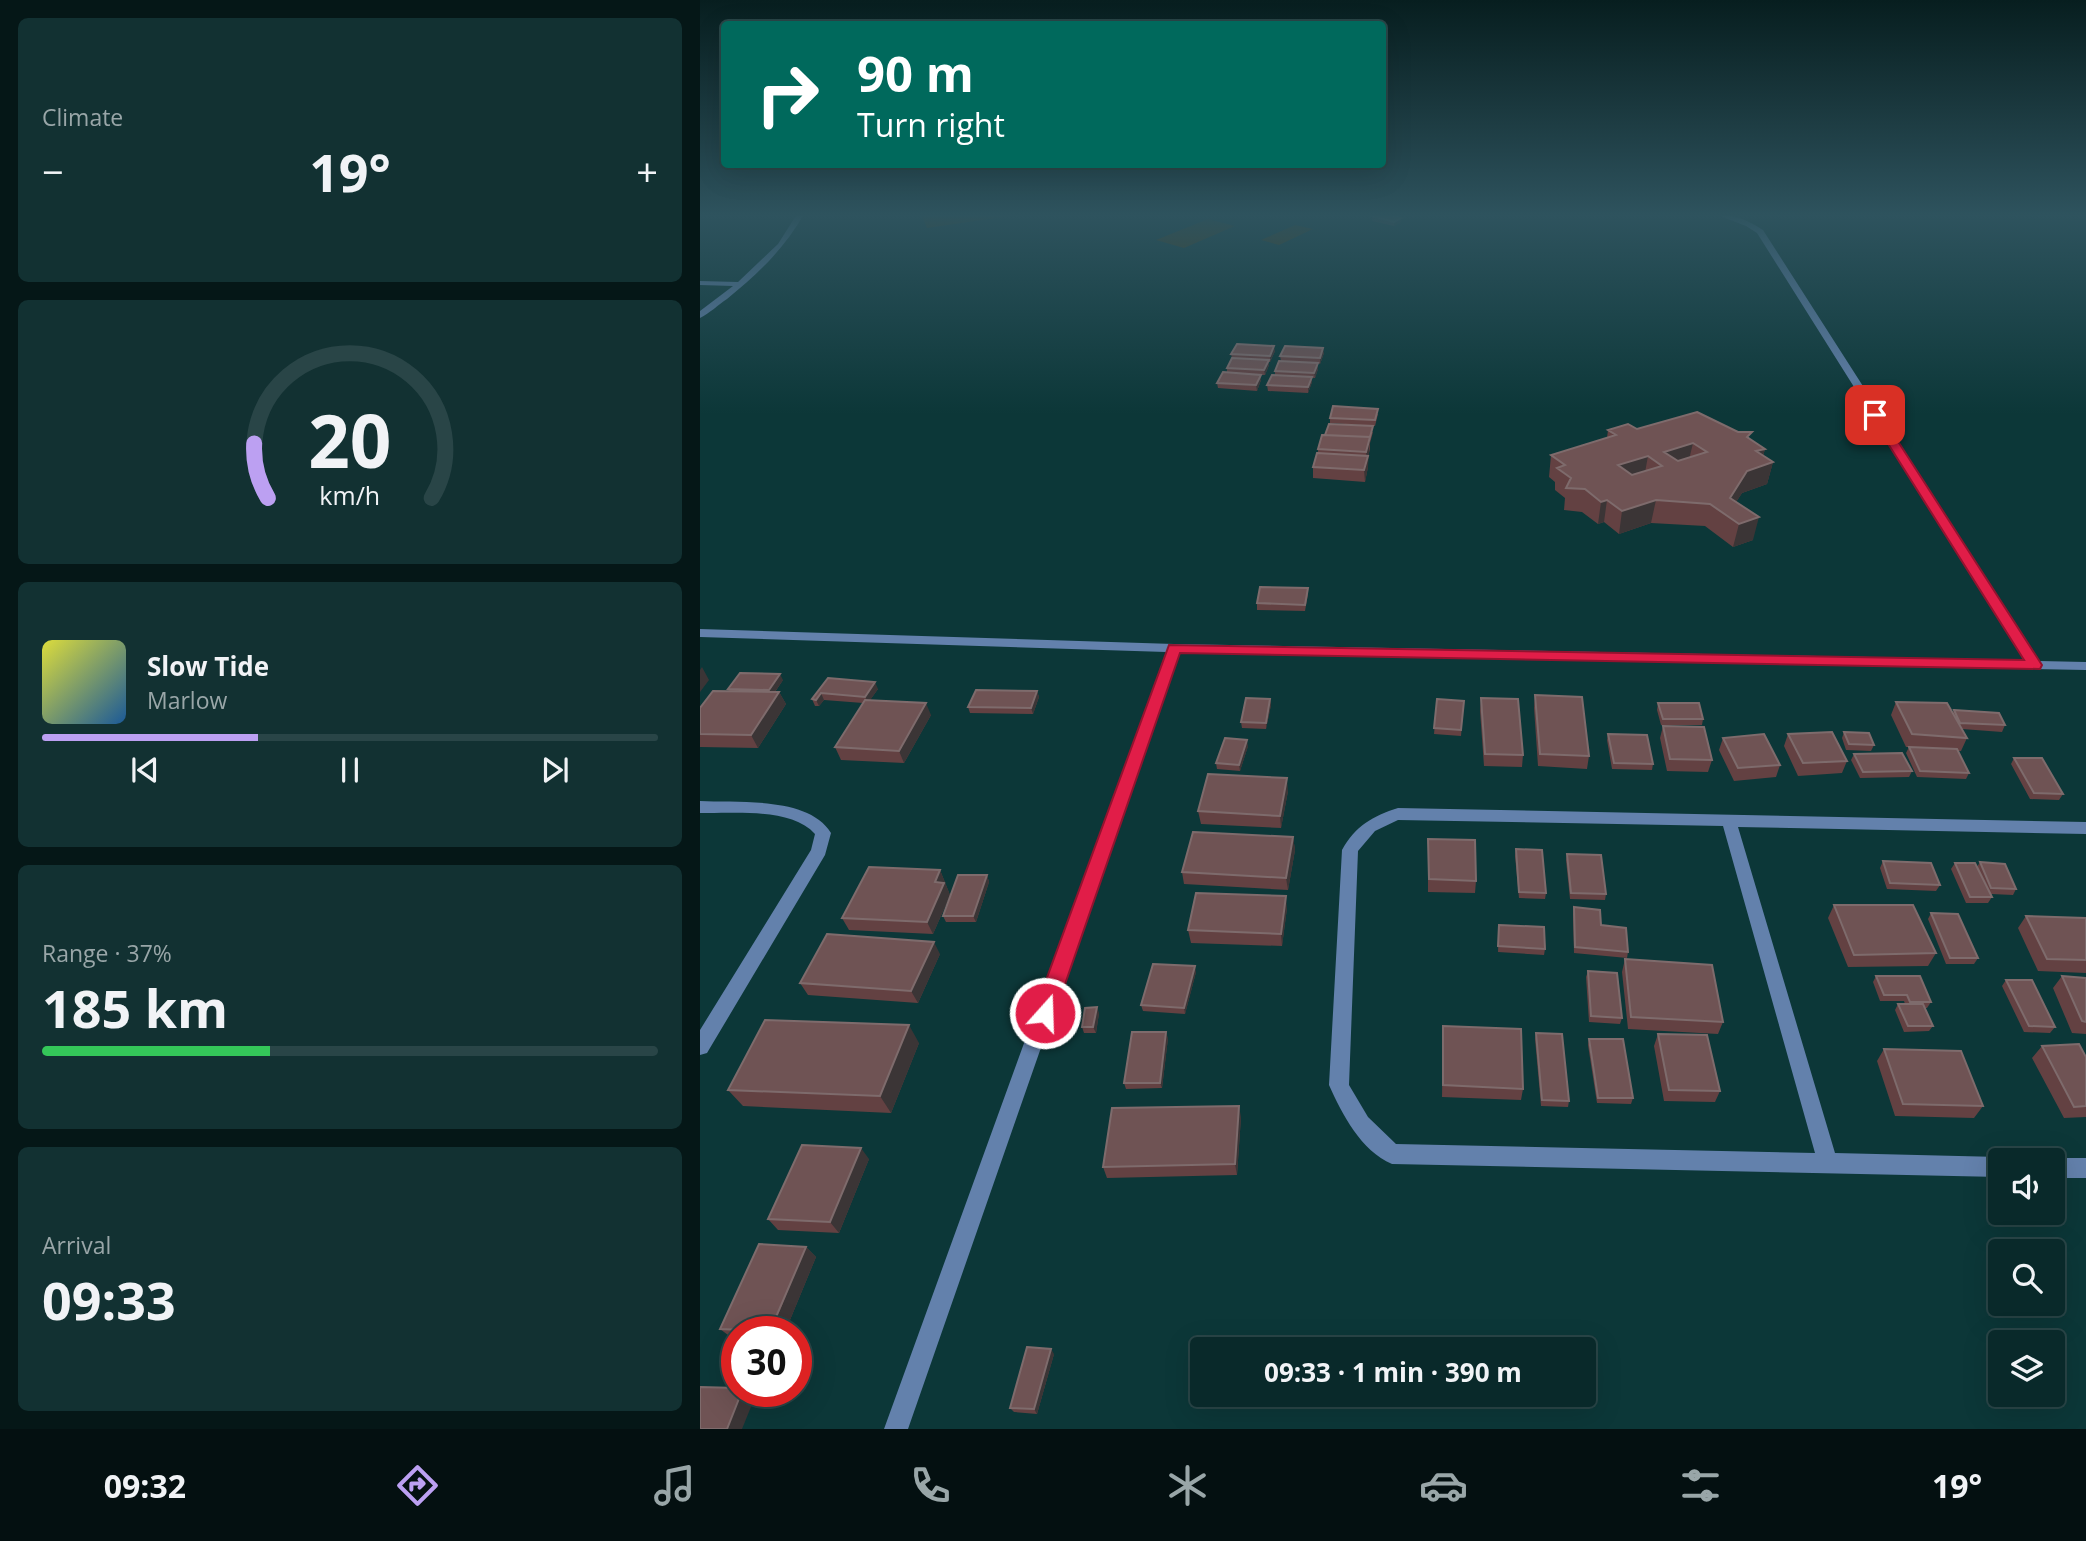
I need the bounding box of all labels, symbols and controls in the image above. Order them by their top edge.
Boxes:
text: 90 m [857,40,974,106]
icon: right [742,49,833,140]
text: Climate [42,101,123,133]
text: Turn right [857,103,1005,146]
text: 19° [309,136,391,207]
text: − [42,145,64,197]
text: + [636,145,658,197]
pin [1845,385,1905,445]
text: 20 [308,391,392,490]
icon: arrive [1856,396,1894,434]
text: km/h [320,478,380,512]
text: Slow Tide [147,648,269,684]
text: Marlow [147,684,227,716]
icon: previous [126,751,164,789]
icon: pause [331,751,369,789]
icon: next [536,751,574,789]
text: Range · 37% [42,937,172,969]
text: 185 km [42,972,228,1043]
position arrow [1008,976,1082,1050]
map controls [1988,1148,2065,1407]
button: sound [1988,1148,2065,1225]
text: Arrival [42,1229,111,1261]
button: search [1988,1239,2065,1316]
text: 09:33 [42,1264,176,1335]
speed limit sign: 30 [721,1316,812,1407]
button: layers [1988,1330,2065,1407]
text: 09:33 · 1 min · 390 m [1264,1354,1522,1390]
icon: directions [393,1461,442,1510]
icon: music [650,1461,699,1510]
icon: phone [906,1461,955,1510]
icon: climate [1163,1461,1212,1510]
icon: car [1419,1461,1468,1510]
icon: filters [1676,1461,1725,1510]
text: 09:32 [104,1464,186,1507]
text: 19° [1932,1464,1982,1507]

